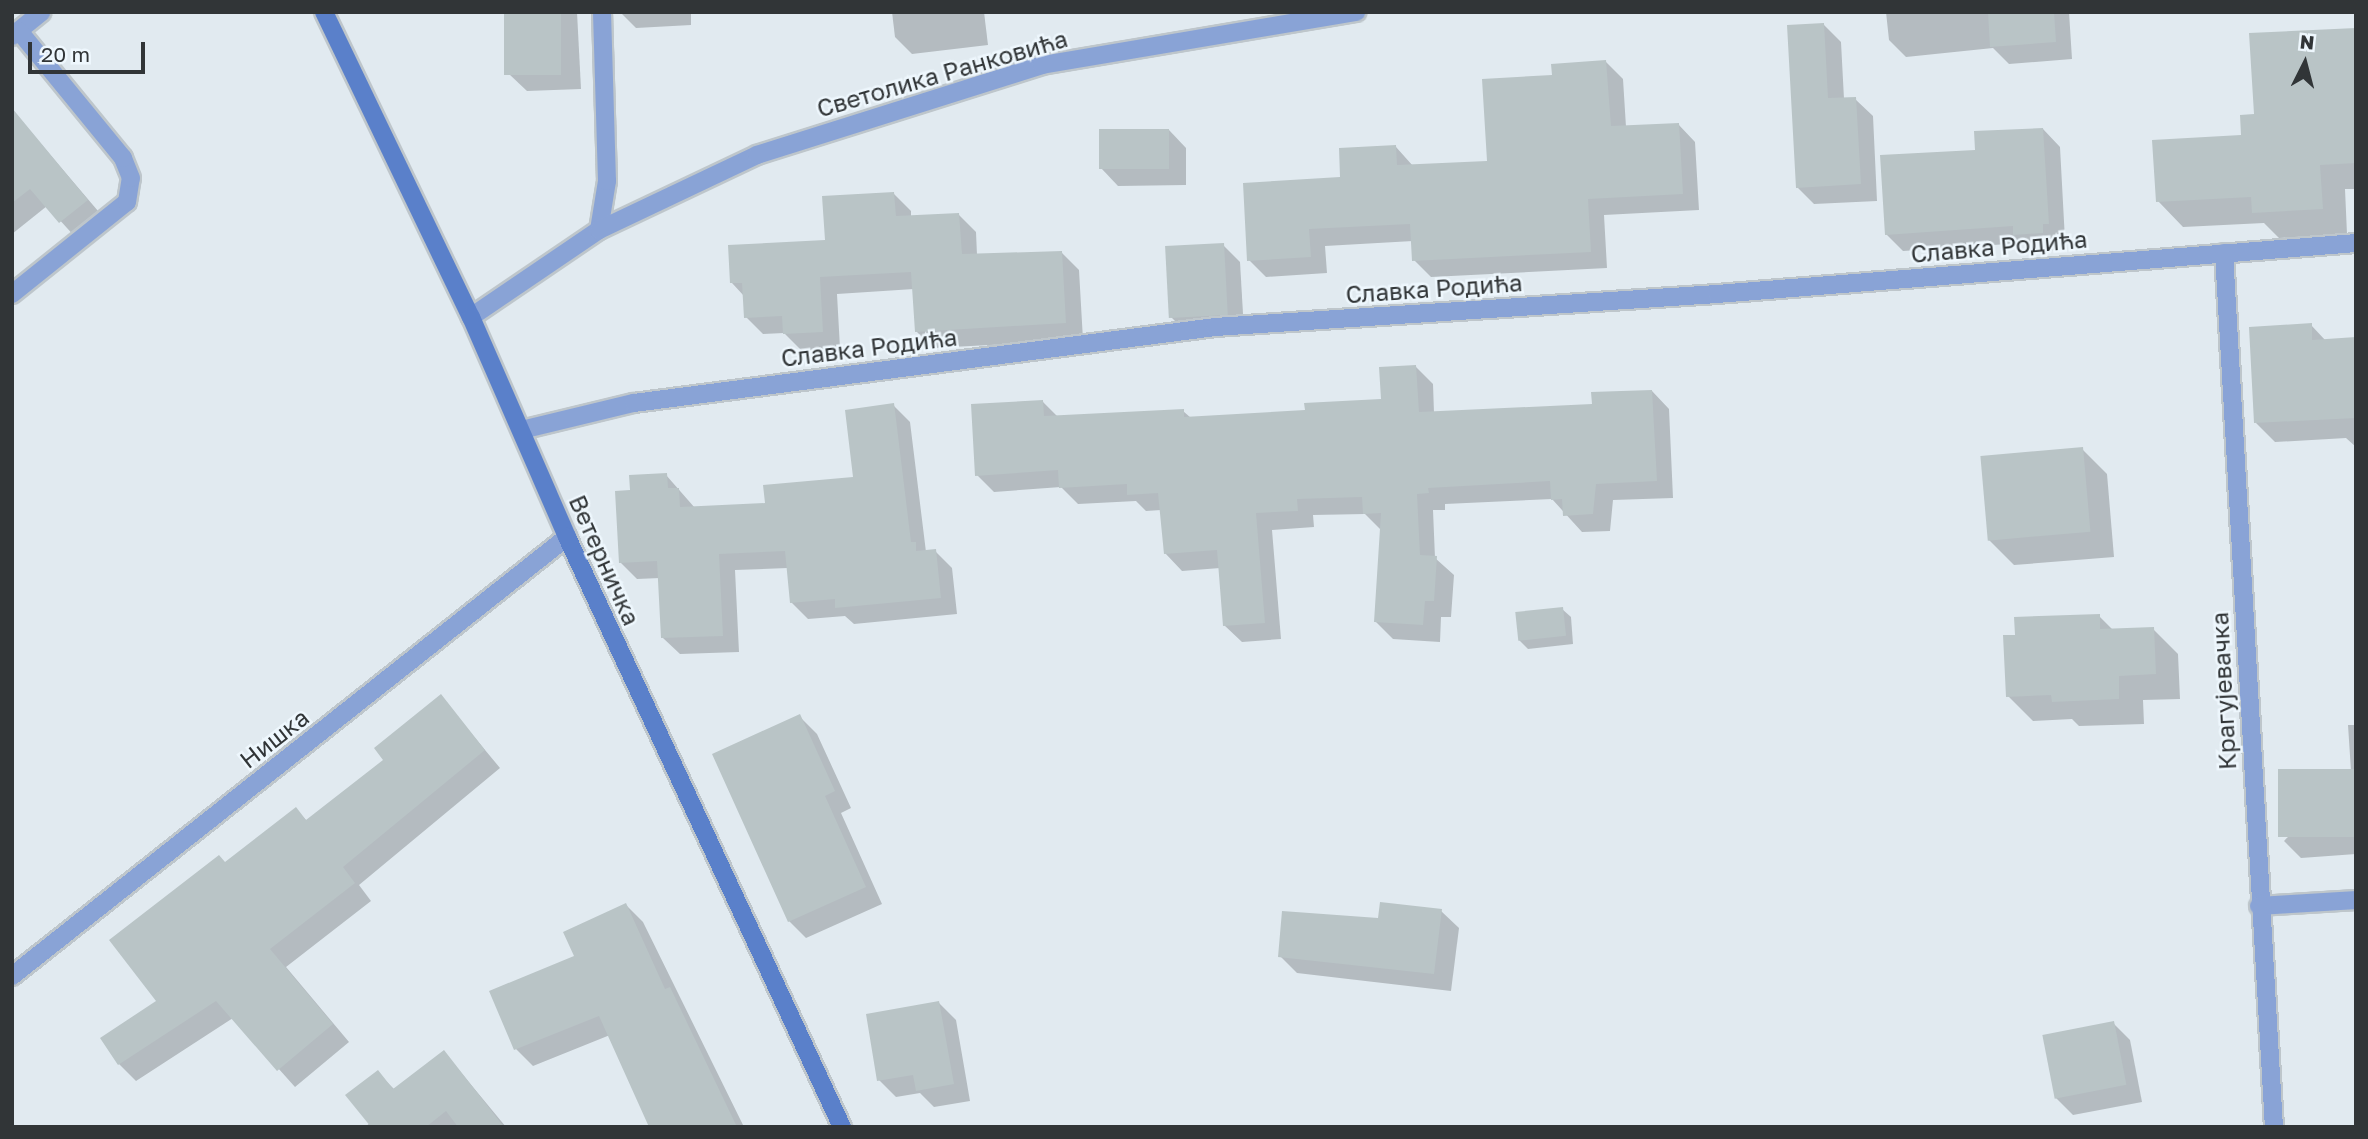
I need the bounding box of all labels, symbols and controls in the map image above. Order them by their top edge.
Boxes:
street label: Светолика Ранковића [813,23,1071,123]
scale bar [32,28,149,72]
north arrow [2270,28,2340,98]
text: N [2299,29,2316,54]
text: 20 m [41,41,90,67]
street label: Славка Родића [1910,224,2088,268]
street label: Славка Родића [1345,267,1523,309]
street label: Славка Родића [779,322,959,372]
street label: Ветерничка [563,490,647,630]
street label: Крагујевачка [2204,611,2242,771]
street label: Нишка [234,702,314,774]

